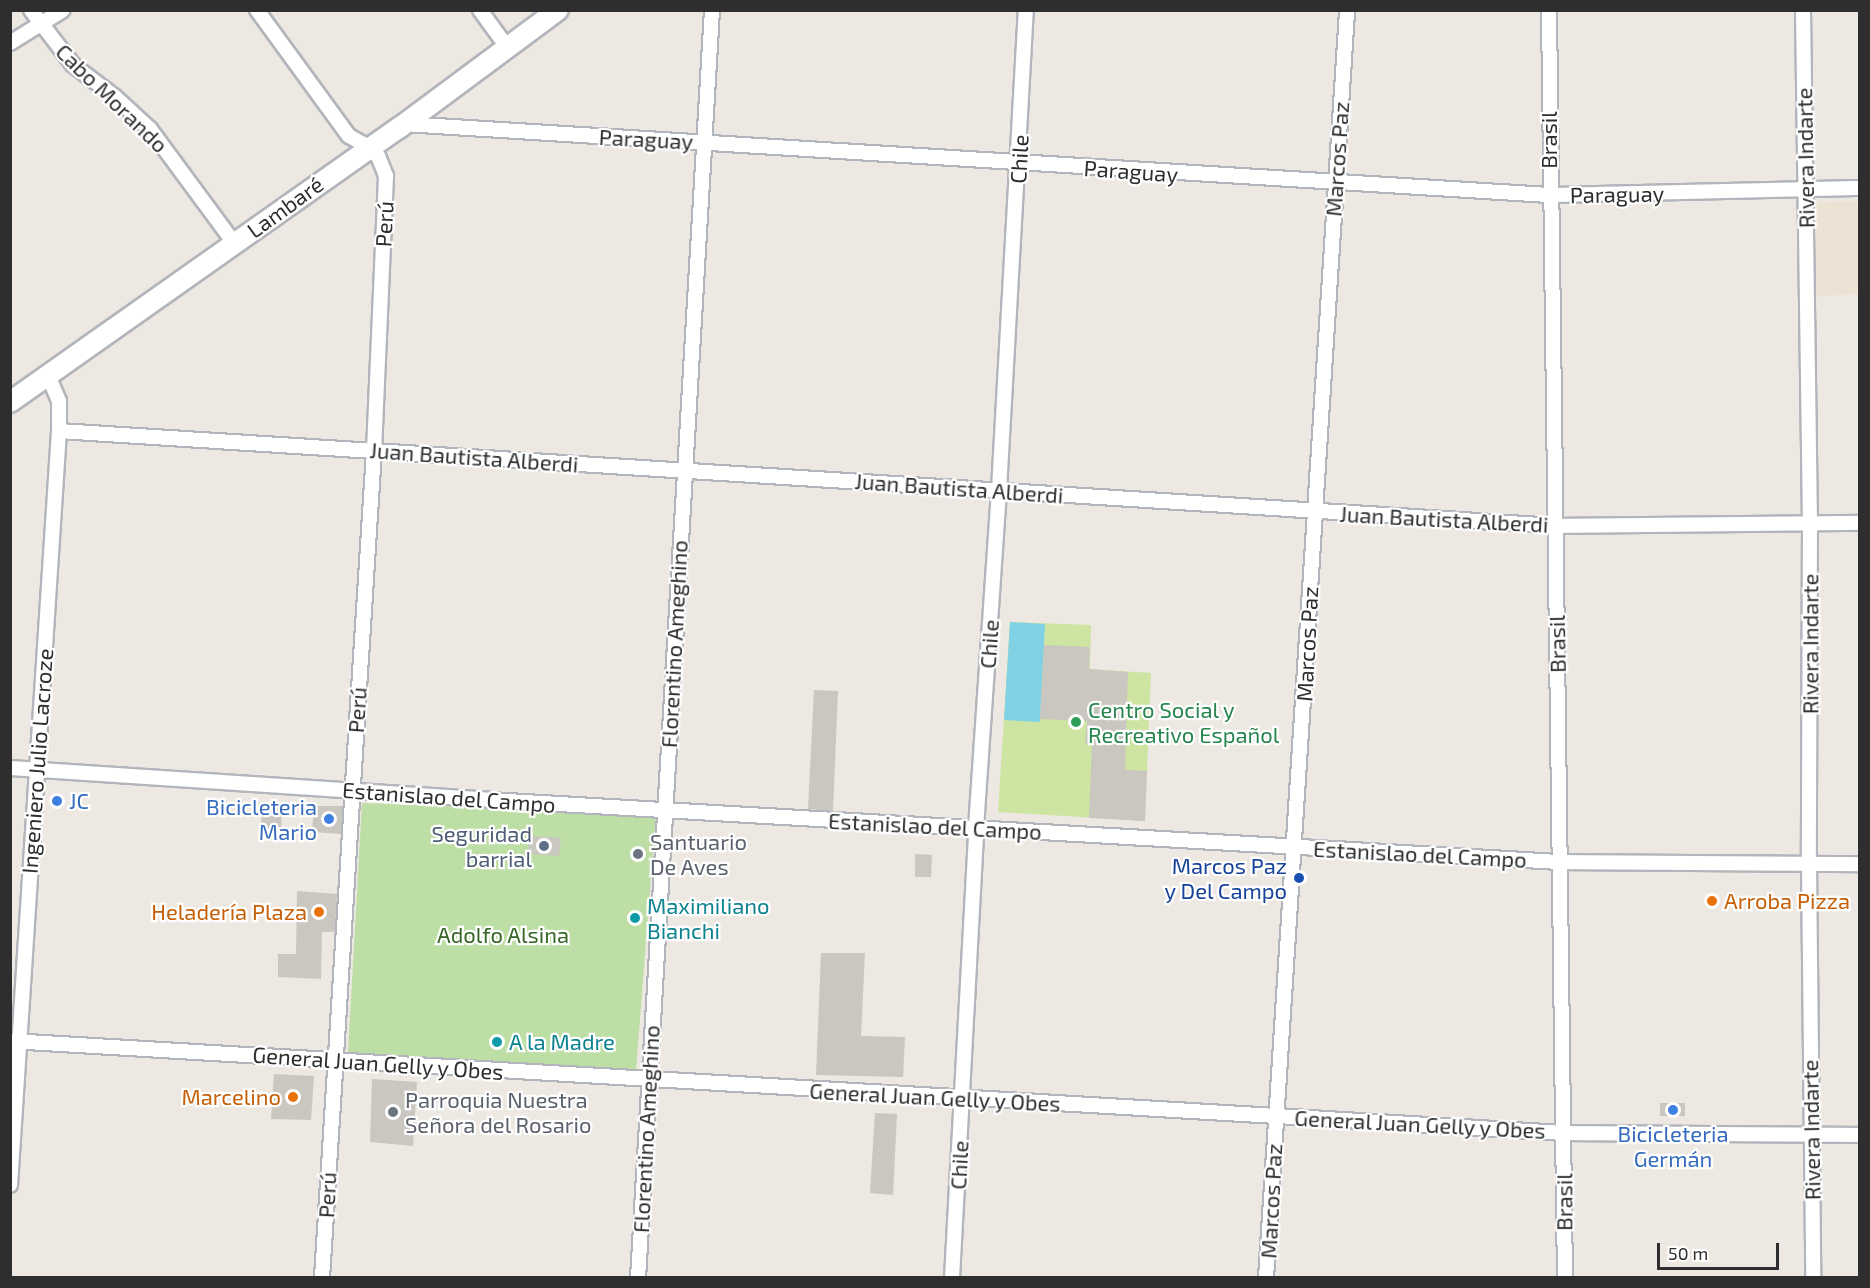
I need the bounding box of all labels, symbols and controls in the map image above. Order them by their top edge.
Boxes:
street label: Cabo Morando [51,38,173,158]
street label: Rivera Indarte [1791,88,1819,228]
street label: Marcos Paz [1320,101,1354,217]
street label: Brasil [1536,111,1562,169]
street label: Paraguay [598,123,694,155]
street label: Chile [1005,134,1033,184]
street label: Paraguay [1083,155,1179,187]
street label: Lambaré [242,171,328,243]
street label: Paraguay [1570,180,1664,208]
street label: Perú [370,200,398,248]
street label: Juan Bautista Alberdi [369,437,579,477]
street label: Juan Bautista Alberdi [854,468,1064,508]
street label: Juan Bautista Alberdi [1339,500,1549,538]
street label: Florentino Ameghino [655,539,693,749]
street label: Rivera Indarte [1797,574,1823,714]
street label: Marcos Paz [1291,586,1323,702]
street label: Brasil [1543,615,1571,673]
street label: Chile [974,619,1004,669]
street label: Ingeniero Julio Lacroze [16,647,58,875]
street label: Perú [342,686,372,734]
place label: Centro Social y Recreativo Español [1088,696,1279,748]
marker: Centro Social y Recreativo Español [1069,715,1083,729]
street label: Estanislao del Campo [341,776,557,818]
place label: JC [69,788,89,814]
place label: Bicicleteria Mario [206,793,317,844]
marker: JC [50,794,64,808]
street label: Estanislao del Campo [827,807,1043,845]
marker: Bicicleteria Mario [322,812,336,826]
place label: Seguridad barrial [431,820,532,872]
place label: Santuario De Aves [650,828,747,879]
street label: Estanislao del Campo [1312,835,1528,873]
marker: Seguridad barrial [537,839,551,853]
marker: Santuario De Aves [631,847,645,861]
place label: Marcos Paz y Del Campo [1163,852,1287,903]
marker: Marcos Paz y Del Campo [1292,871,1306,885]
place label: Arroba Pizza [1724,888,1850,914]
place label: Maximiliano Bianchi [647,892,770,944]
marker: Arroba Pizza [1705,894,1719,908]
place label: Heladería Plaza [151,899,307,925]
marker: Heladería Plaza [312,905,326,919]
marker: Maximiliano Bianchi [628,911,642,925]
park label: Adolfo Alsina [437,922,569,948]
street label: Florentino Ameghino [627,1024,665,1234]
place label: A la Madre [509,1029,615,1055]
marker: A la Madre [490,1035,504,1049]
street label: General Juan Gelly y Obes [250,1041,506,1085]
street label: Rivera Indarte [1797,1060,1825,1200]
street label: General Juan Gelly y Obes [808,1077,1062,1117]
place label: Marcelino [181,1084,281,1110]
place label: Parroquia Nuestra Señora del Rosario [405,1086,592,1138]
marker: Marcelino [286,1090,300,1104]
marker: Bicicleteria Germán [1666,1103,1680,1117]
street label: General Juan Gelly y Obes [1293,1104,1547,1144]
marker: Parroquia Nuestra Señora del Rosario [386,1105,400,1119]
place label: Bicicleteria Germán [1618,1120,1728,1172]
street label: Chile [945,1140,973,1190]
street label: Marcos Paz [1255,1143,1287,1259]
street label: Perú [313,1171,341,1219]
street label: Brasil [1551,1173,1577,1231]
scale bar [1660,1231,1782,1269]
text: 50 m [1668,1242,1708,1264]

